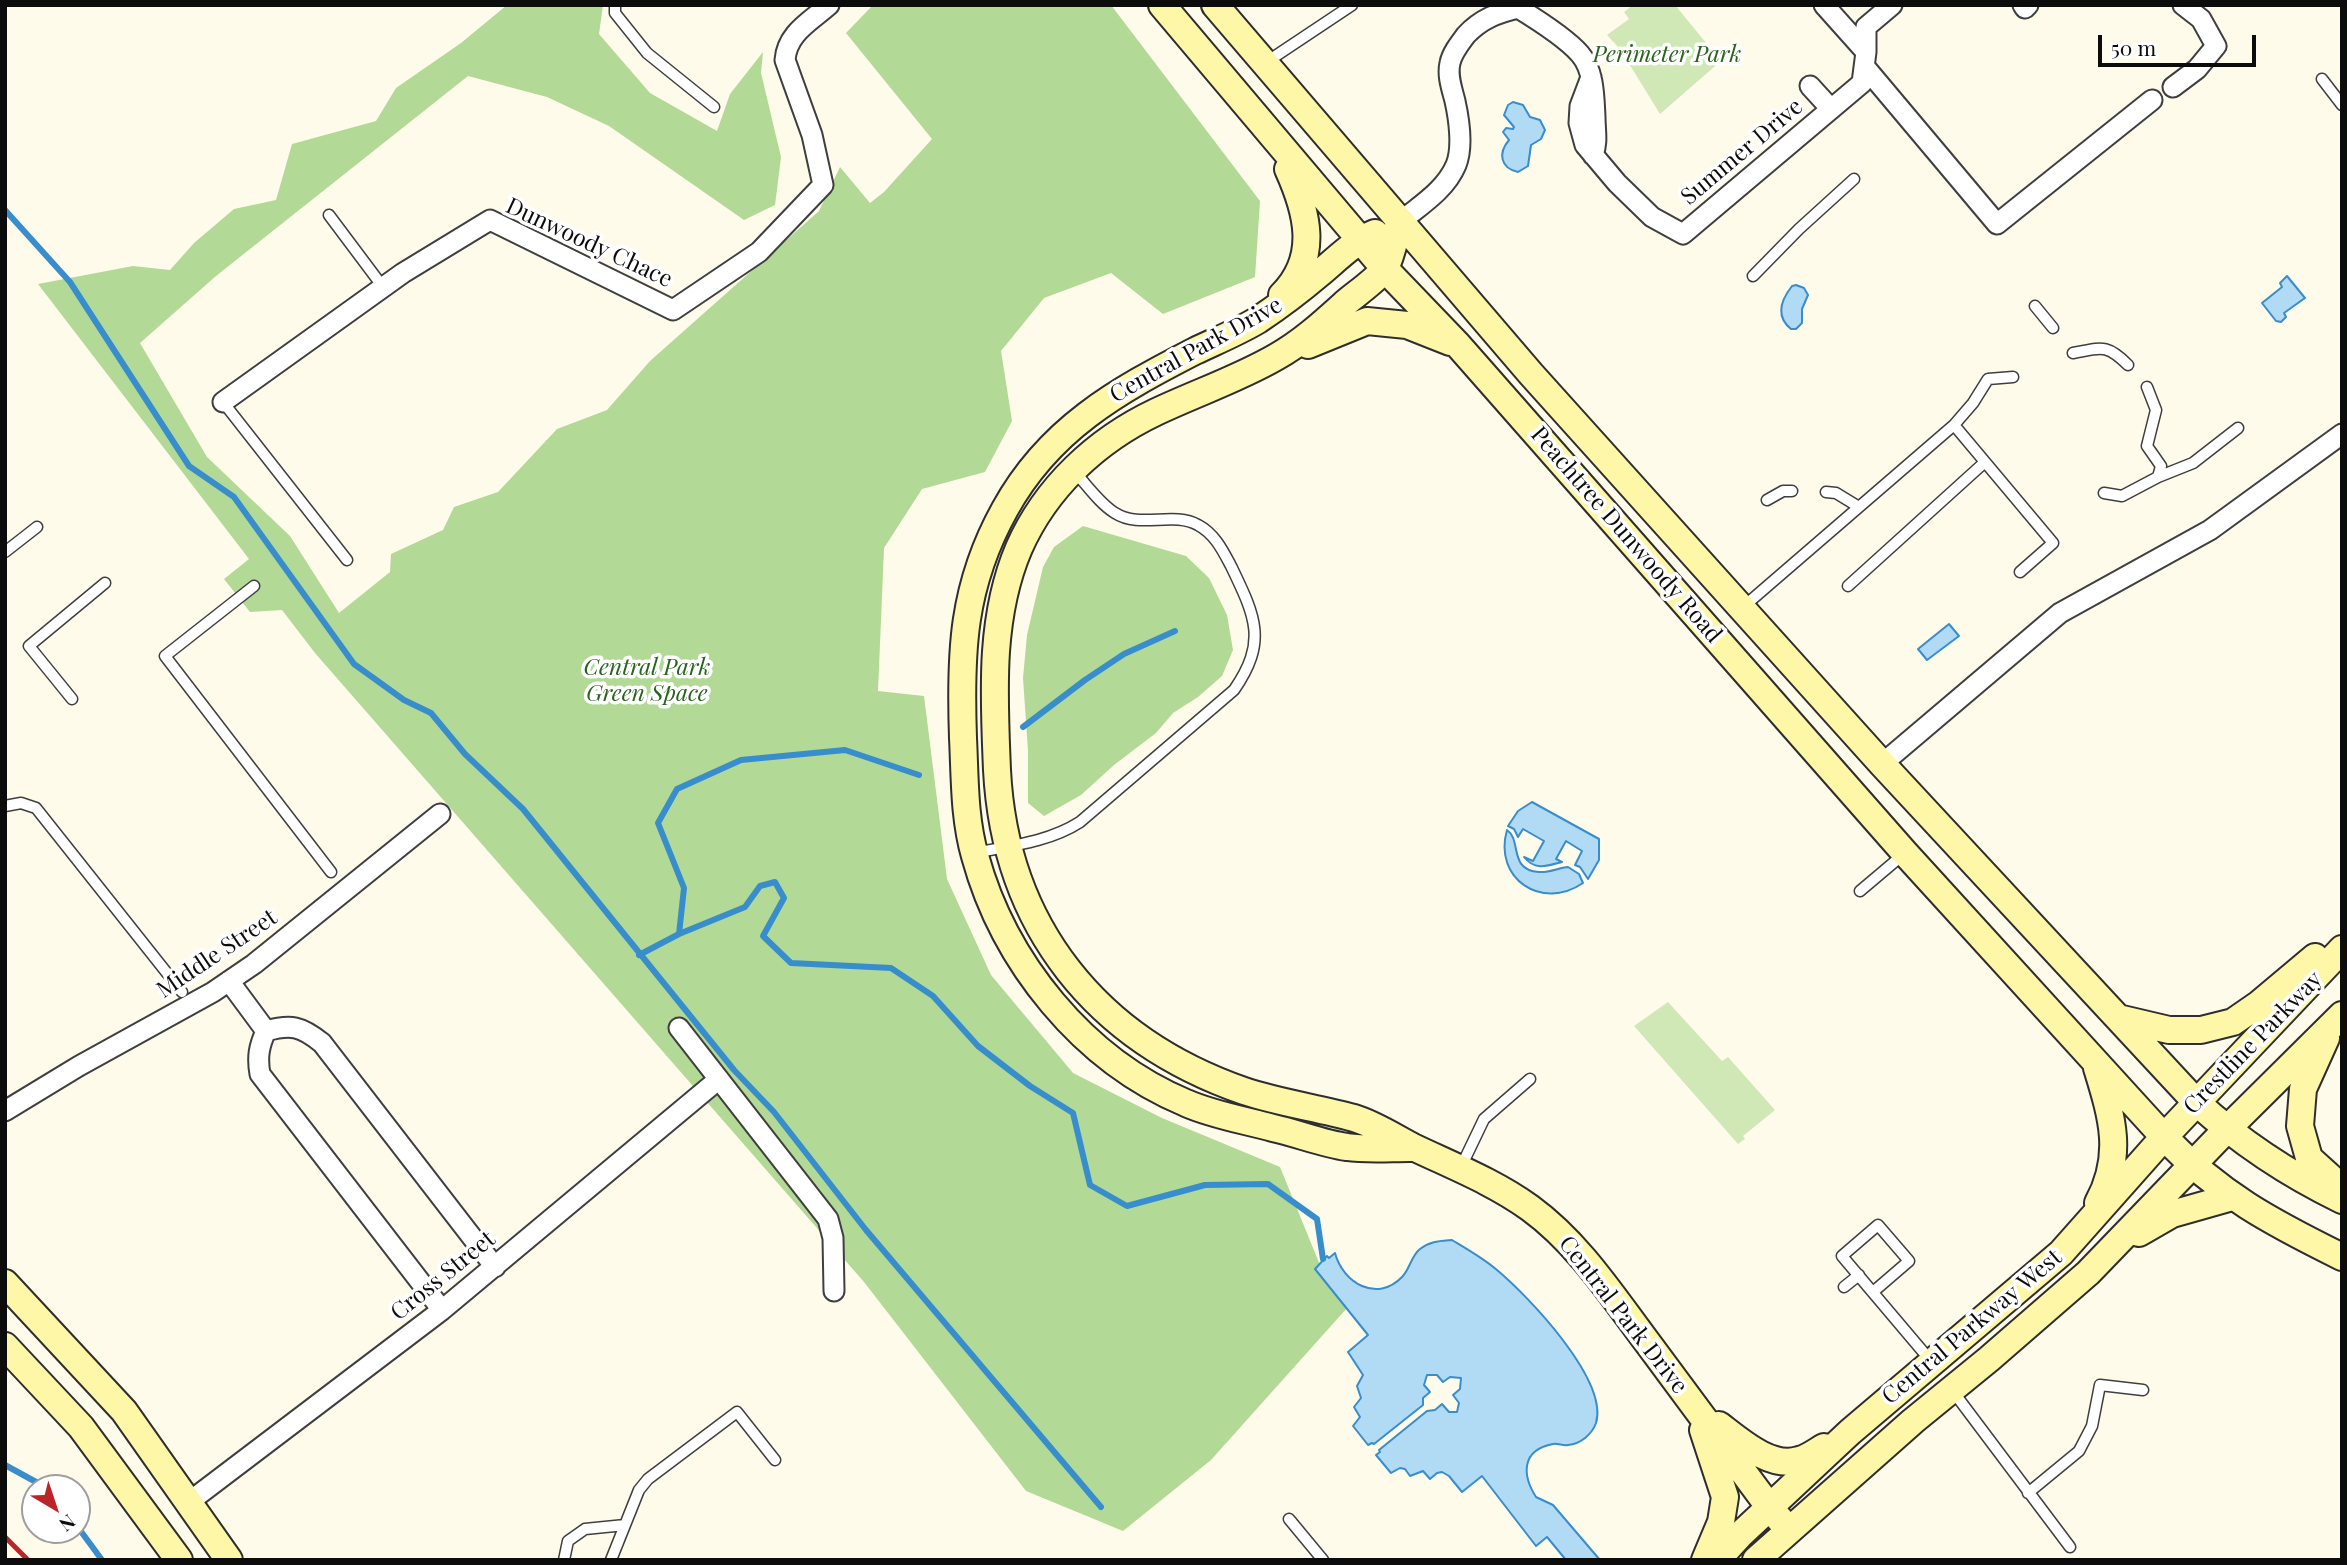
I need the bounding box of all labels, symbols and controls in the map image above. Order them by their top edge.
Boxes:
scale bar [2102,21,2260,65]
text: 50 m [2111,33,2156,61]
park label: Perimeter Park [1593,41,1741,69]
street label: Summer Drive [1675,93,1809,211]
street label: Dunwoody Chace [501,192,677,294]
street label: Central Park Drive [1105,291,1287,409]
street label: Peachtree Dunwoody Road [1525,421,1727,649]
park label: Central Park Green Space [584,654,710,708]
street label: Middle Street [152,904,282,1004]
street label: Crestline Parkway [2178,966,2328,1120]
street label: Cross Street [385,1226,501,1326]
street label: Central Park Drive [1553,1231,1693,1399]
street label: Central Parkway West [1877,1244,2067,1410]
north arrow [21,1474,91,1544]
text: N [54,1509,81,1538]

